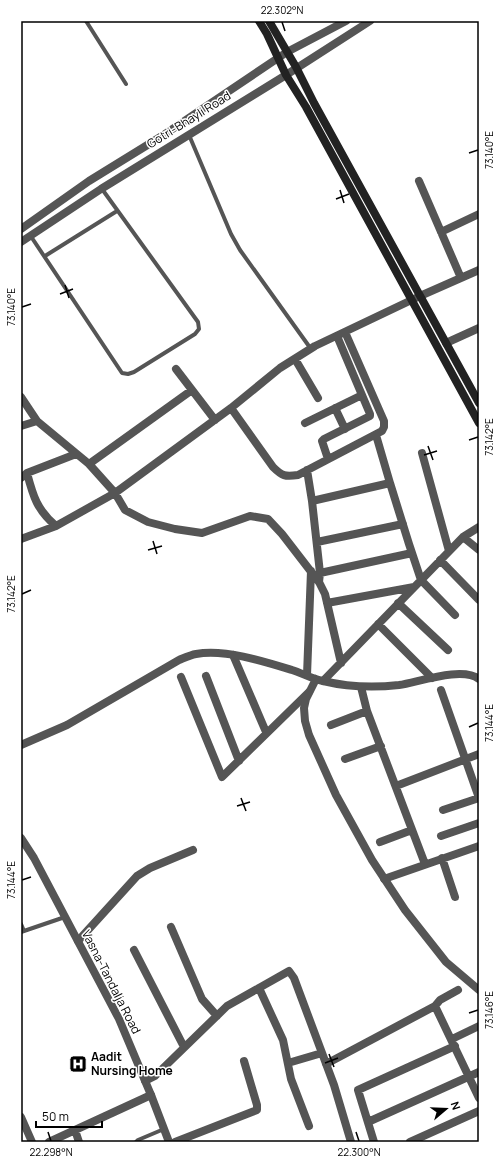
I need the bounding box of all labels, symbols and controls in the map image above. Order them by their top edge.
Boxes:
text: 22.302°N [261,3,303,17]
street label: Gotri-Bhayli Road [143,87,234,152]
text: 73.140°E [482,131,496,169]
text: 73.140°E [4,288,18,326]
text: 73.142°E [482,418,496,456]
text: 73.142°E [4,575,18,613]
text: 73.144°E [482,704,496,742]
text: 73.144°E [4,861,18,899]
street label: Vasna-Tandalja Road [78,927,145,1037]
text: 73.146°E [482,991,496,1029]
place label: Aadit Nursing Home [91,1048,173,1079]
hospital icon: Aadit Nursing Home [68,1054,88,1074]
north arrow [426,1089,466,1129]
text: N [448,1099,464,1112]
scale bar [36,1103,102,1129]
text: 50 m [42,1108,69,1125]
text: 22.298°N [30,1145,73,1159]
text: 22.300°N [337,1145,381,1159]

